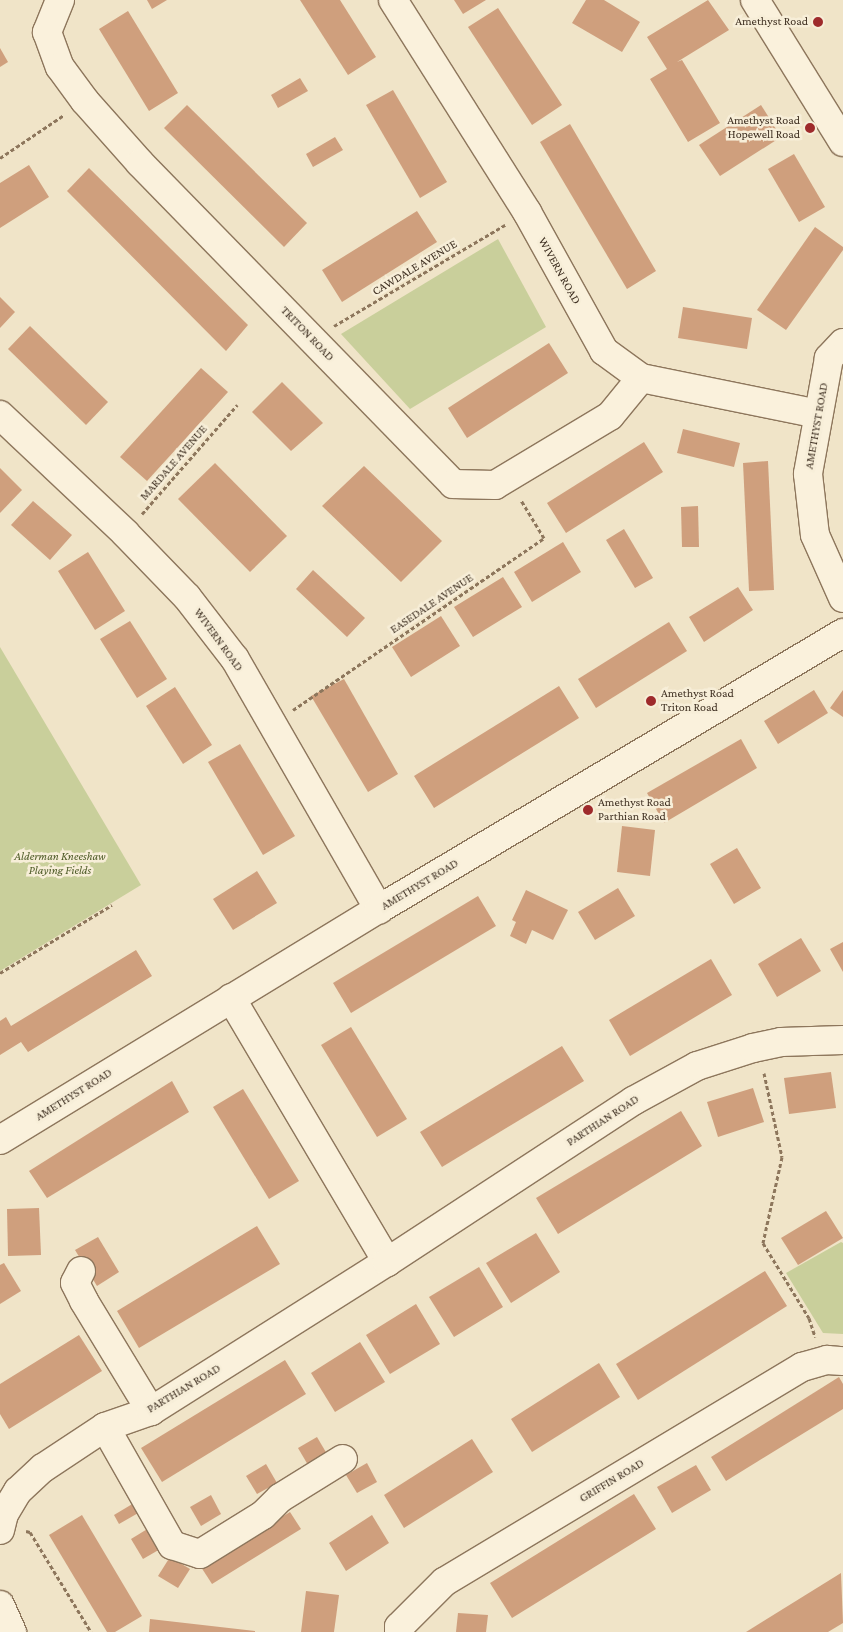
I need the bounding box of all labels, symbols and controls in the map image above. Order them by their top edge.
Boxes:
place label: Amethyst Road [735,15,808,29]
marker: Amethyst Road [812,16,824,28]
place label: Amethyst Road Hopewell Road [727,114,800,142]
marker: Amethyst Road Hopewell Road [804,122,816,134]
street label: WIVERN ROAD [535,235,583,307]
street label: CAWDALE AVENUE [370,237,460,299]
street label: TRITON ROAD [277,304,337,364]
street label: AMETHYST ROAD [802,382,832,470]
street label: MARDALE AVENUE [137,422,211,504]
street label: EASEDALE AVENUE [388,571,476,637]
street label: WIVERN ROAD [190,606,246,674]
place label: Amethyst Road Triton Road [661,687,734,715]
marker: Amethyst Road Triton Road [645,695,657,707]
place label: Amethyst Road Parthian Road [598,796,671,824]
marker: Amethyst Road Parthian Road [582,804,594,816]
park label: Alderman Kneeshaw Playing Fields [14,850,106,878]
street label: AMETHYST ROAD [379,856,461,914]
street label: AMETHYST ROAD [33,1066,115,1124]
street label: PARTHIAN ROAD [564,1092,642,1150]
street label: PARTHIAN ROAD [145,1361,223,1417]
street label: GRIFFIN ROAD [577,1456,647,1506]

